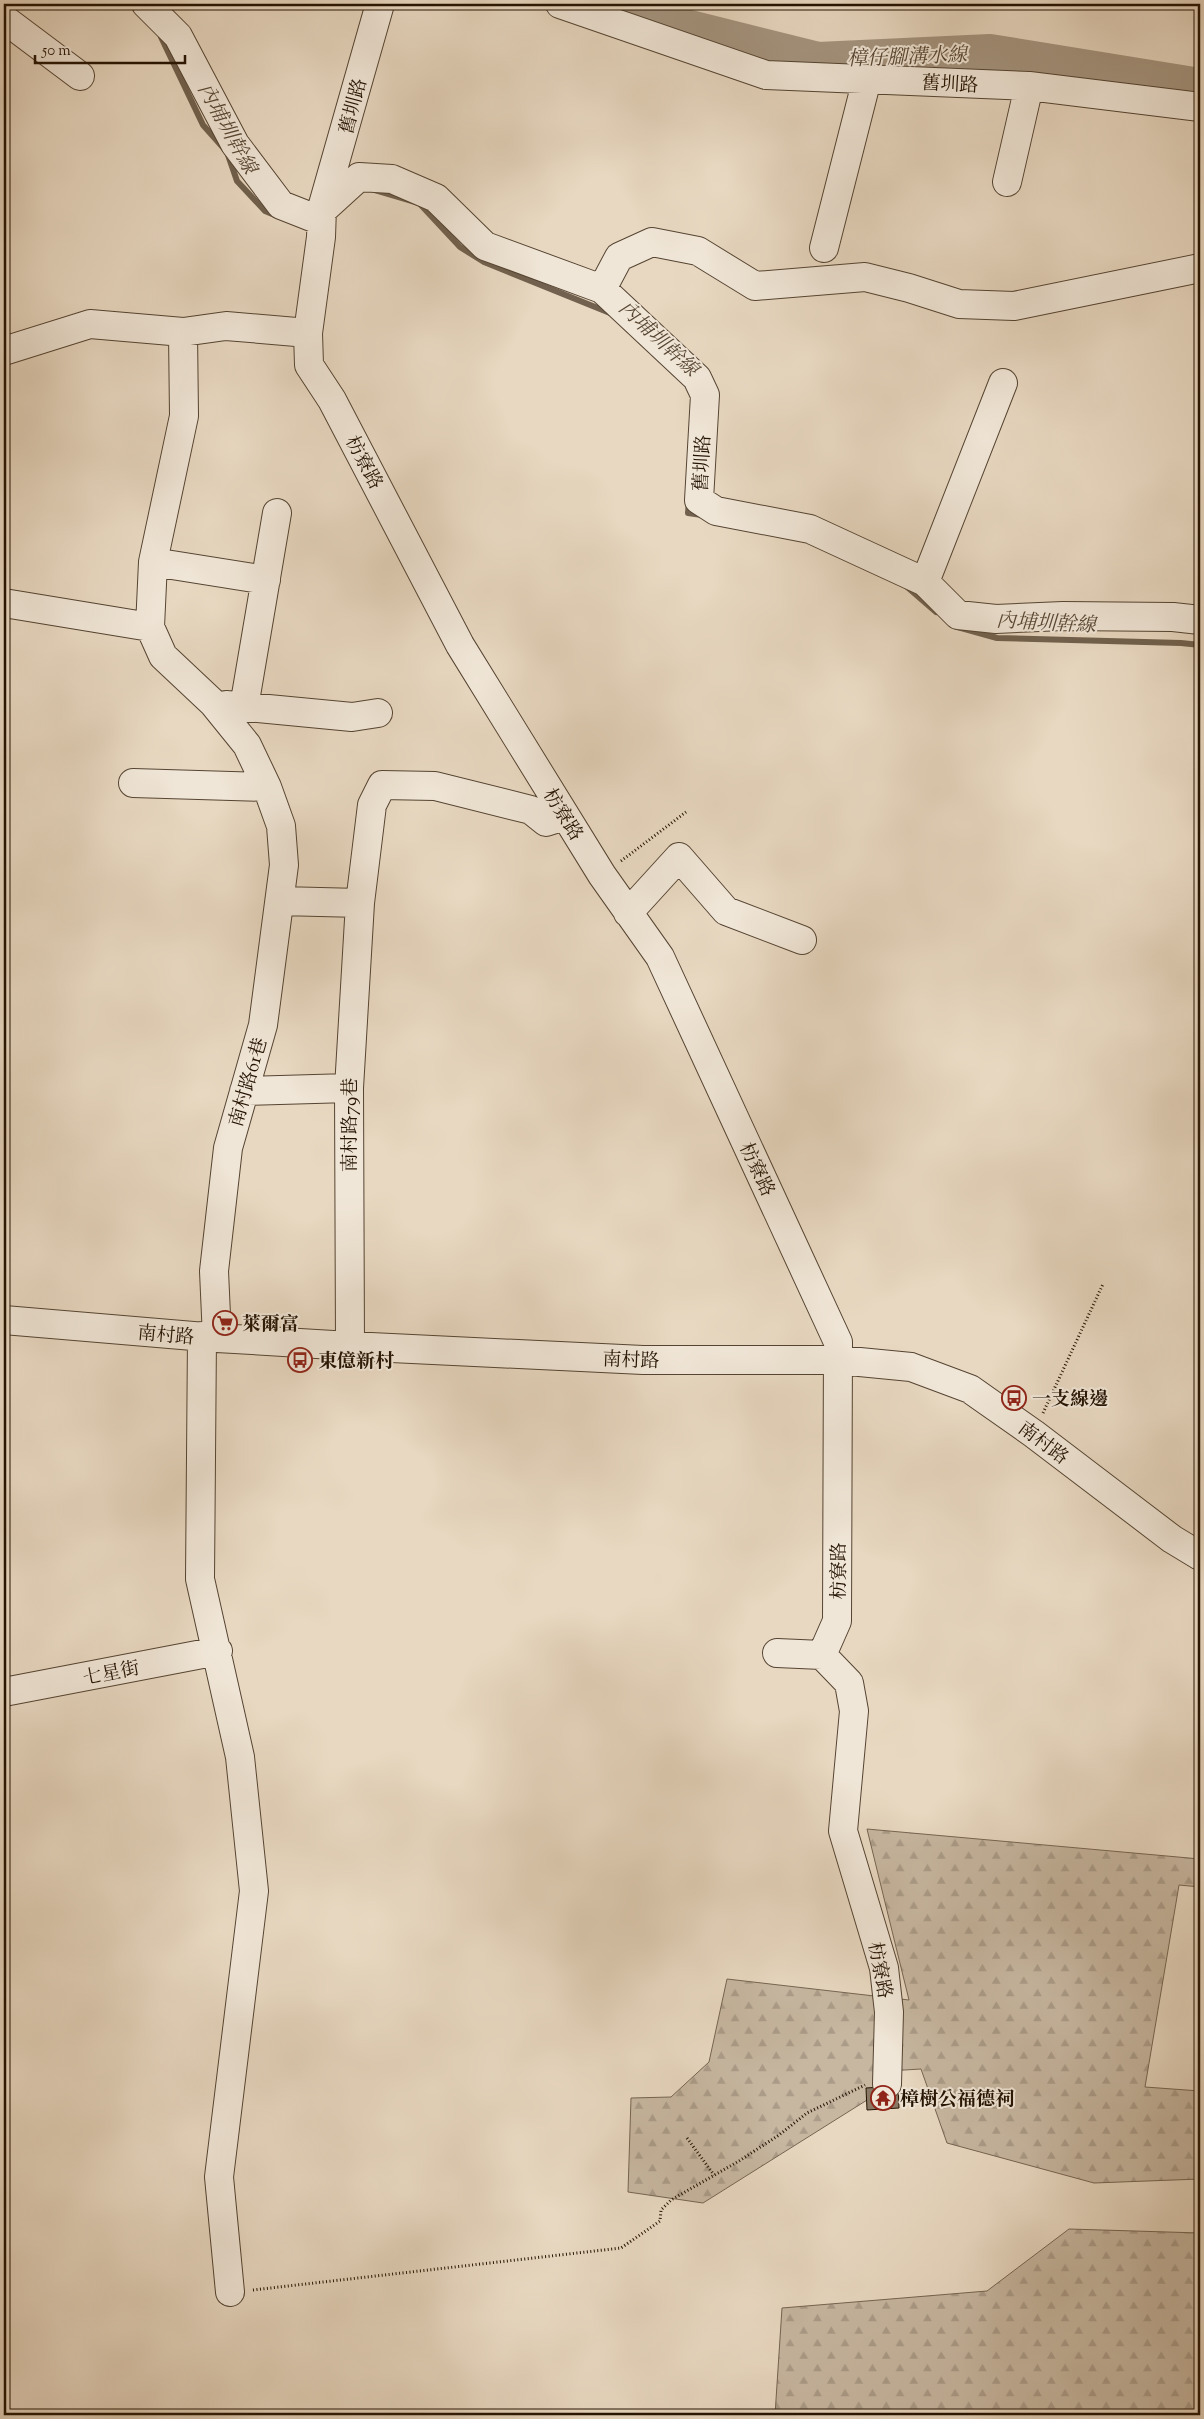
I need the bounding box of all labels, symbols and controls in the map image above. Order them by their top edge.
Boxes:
scale bar [35,32,185,64]
text: 50 m [41,41,71,62]
water label: 樟仔腳溝水線 [847,42,970,75]
street label: 舊圳路 [921,71,979,100]
street label: 舊圳路 [334,76,375,138]
water label: 內埔圳幹線 [189,78,264,182]
water label: 內埔圳幹線 [611,295,705,386]
street label: 枋寮路 [337,432,388,495]
street label: 舊圳路 [689,434,718,492]
water label: 內埔圳幹線 [995,607,1099,642]
street label: 枋寮路 [535,784,588,847]
street label: 南村路61巷 [224,1035,275,1130]
street label: 南村路79巷 [338,1078,365,1172]
street label: 枋寮路 [731,1139,780,1202]
supermarket icon: 萊爾富 [212,1310,238,1336]
place label: 萊爾富 [242,1312,299,1339]
street label: 南村路 [136,1321,195,1352]
bus stop icon: 東億新村 [287,1347,313,1373]
street label: 南村路 [602,1347,660,1376]
place label: 東億新村 [318,1349,394,1376]
bus stop icon: 一支線邊 [1001,1385,1027,1411]
place label: 一支線邊 [1032,1387,1108,1414]
street label: 南村路 [1012,1416,1073,1472]
street label: 枋寮路 [827,1542,854,1600]
street label: 七星街 [81,1656,142,1693]
street label: 枋寮路 [860,1940,897,2001]
temple icon: 樟樹公福德祠 [870,2085,896,2111]
place label: 樟樹公福德祠 [900,2087,1014,2114]

